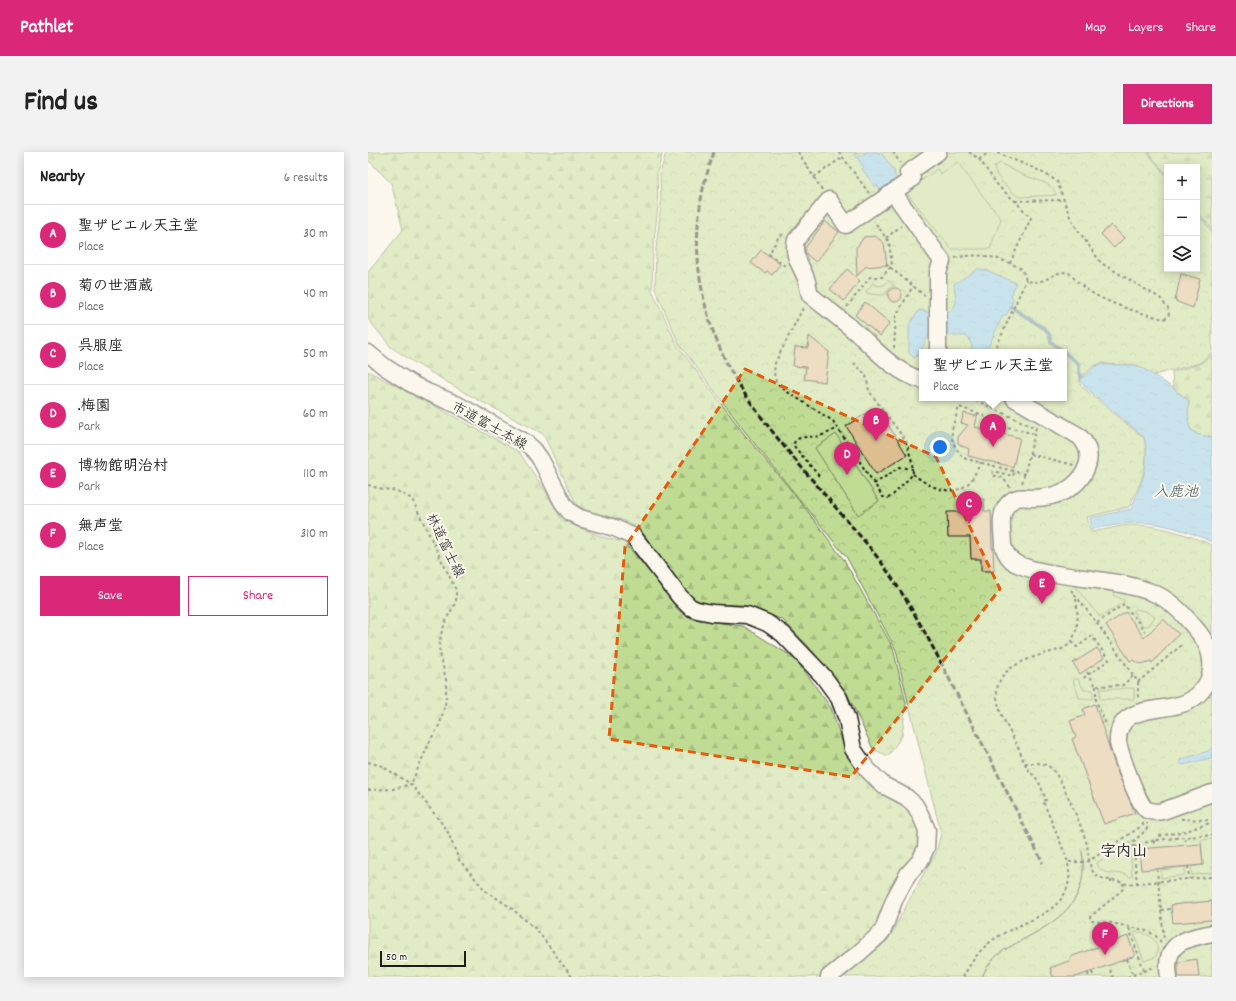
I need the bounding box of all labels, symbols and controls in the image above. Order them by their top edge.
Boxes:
text: Pathlet [20,15,73,42]
text: Map [1085,18,1106,38]
text: Layers [1128,18,1163,38]
text: Share [1185,18,1216,38]
text: Find us [24,84,98,124]
button: Directions [1123,84,1212,124]
map controls [1164,164,1200,272]
button: + [1164,164,1200,200]
text: Nearby [40,166,84,190]
text: 6 results [284,169,328,188]
button: − [1164,200,1200,236]
text: 聖ザビエル天主堂 [78,216,198,238]
text: A [49,225,57,244]
text: 30 m [303,225,328,244]
button: layers [1164,236,1200,272]
text: Place [78,238,104,257]
text: 菊の世酒蔵 [78,276,153,298]
text: B [50,285,56,304]
text: 40 m [304,285,328,304]
text: Place [78,298,104,317]
text: 呉服座 [78,336,123,358]
text: C [50,345,56,364]
text: 50 m [303,345,328,364]
popup [919,349,1067,401]
text: 聖ザビエル天主堂 [933,356,1053,378]
text: Place [78,358,104,377]
text: Place [933,378,959,397]
text: .梅園 [78,396,111,418]
street label: 市道富士本線 [447,398,531,456]
text: D [50,405,56,424]
text: 60 m [303,405,328,424]
pin: B [863,408,889,441]
pin: A [980,414,1006,447]
text: Park [78,418,100,437]
your location [930,437,950,457]
pin: D [834,442,860,475]
text: 博物館明治村 [78,456,168,478]
text: E [50,465,56,484]
text: 110 m [303,465,328,484]
text: Park [78,478,100,497]
water label: 入鹿池 [1153,482,1199,504]
pin: C [956,491,982,524]
street label: 林道富士線 [420,510,469,582]
text: 無声堂 [78,516,123,538]
text: F [50,525,56,544]
text: 310 m [300,525,328,544]
text: Place [78,538,104,557]
pin: E [1029,571,1055,604]
button: Save [40,576,180,616]
button: Share [188,576,328,616]
district label: 字内山 [1100,841,1148,864]
pin: F [1092,922,1118,955]
scale bar [380,949,466,968]
text: 50 m [386,950,407,966]

